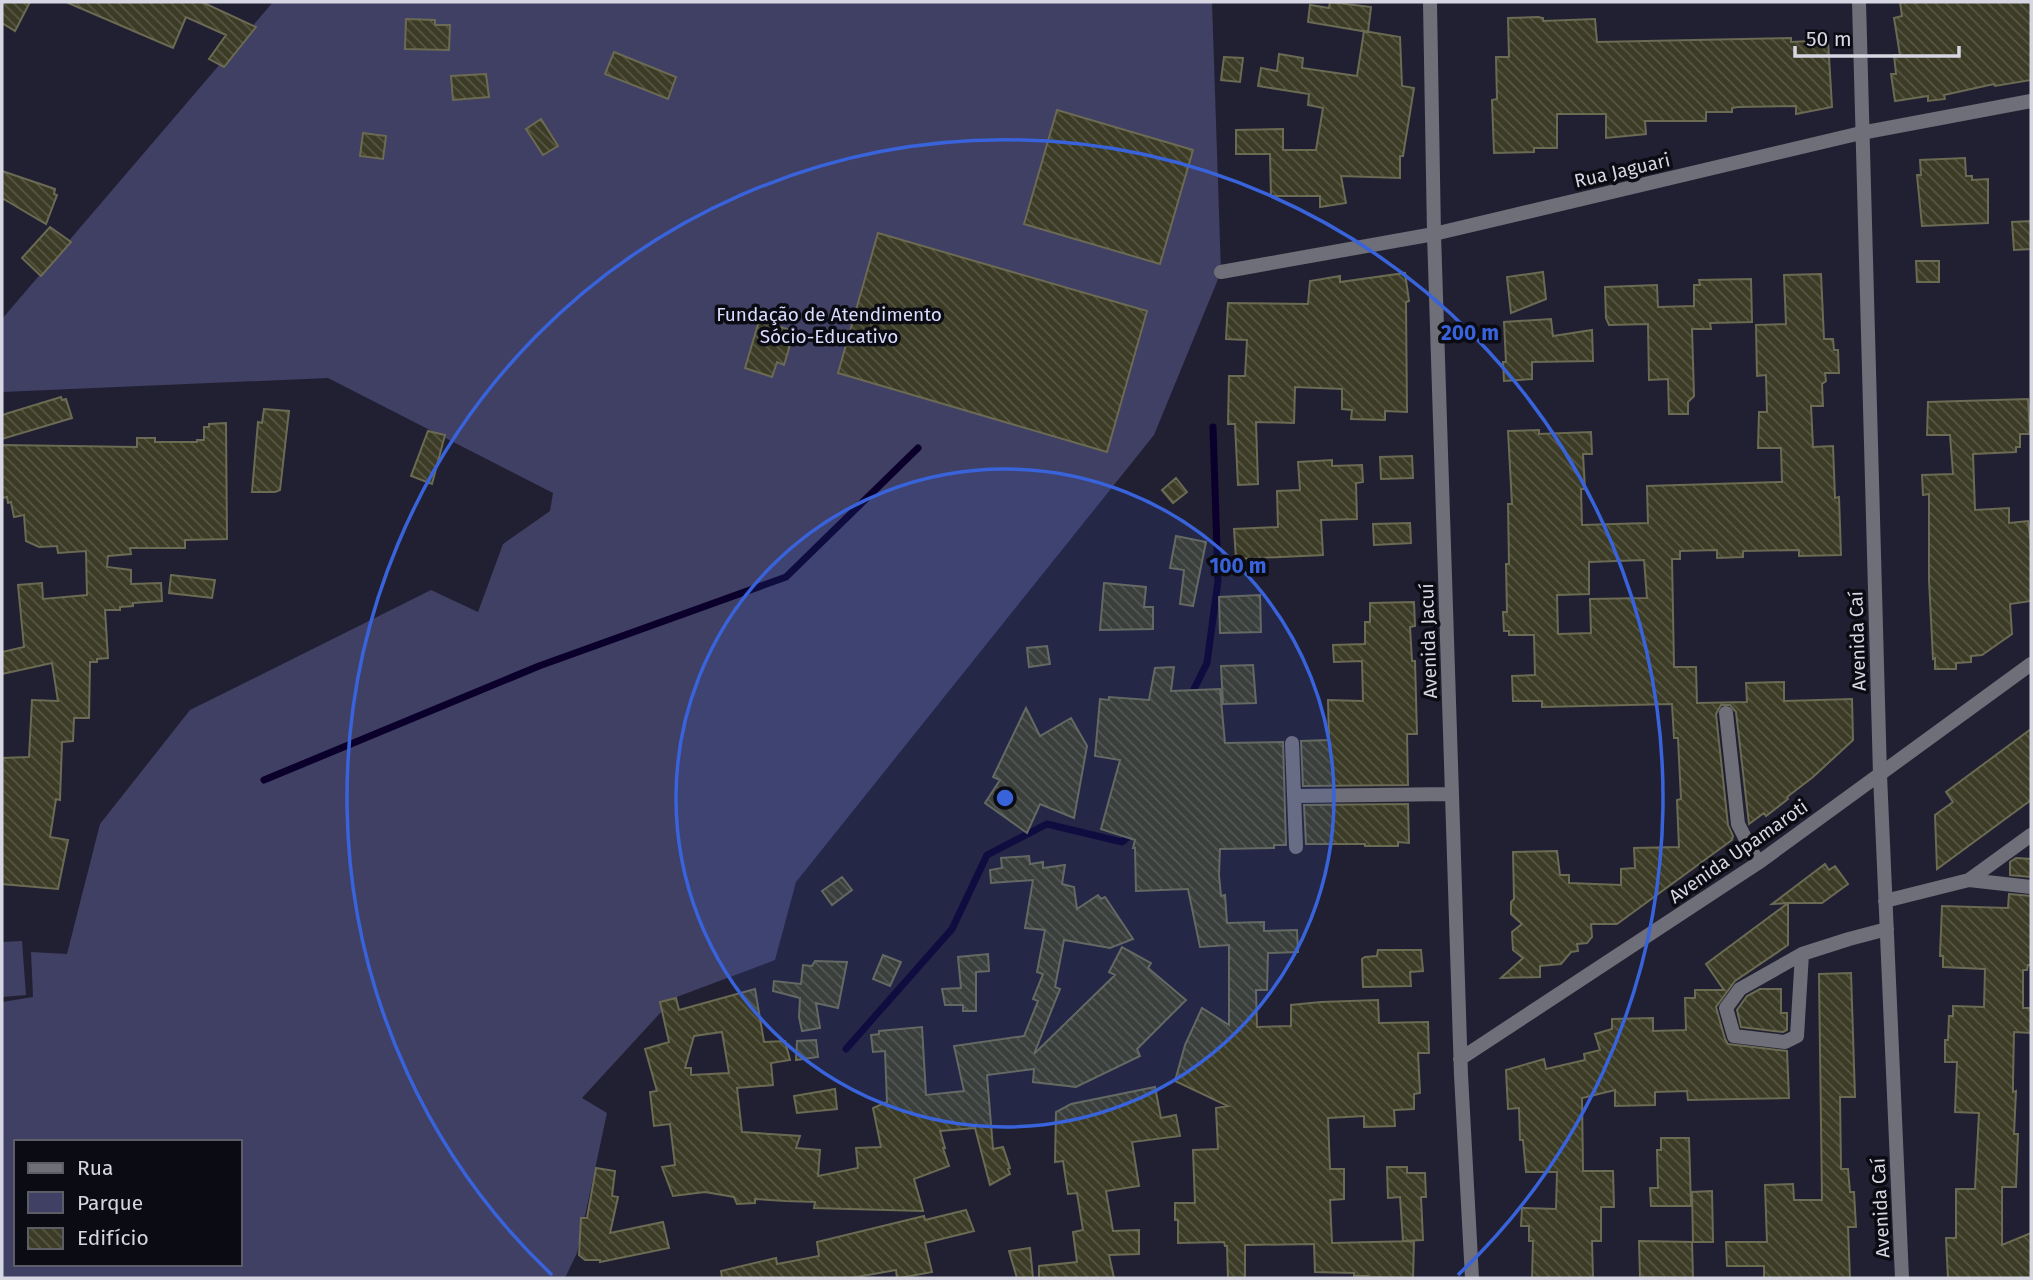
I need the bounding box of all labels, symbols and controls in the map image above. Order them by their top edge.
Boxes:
scale bar [1795,14,1960,58]
text: 50 m [1806,26,1852,52]
street label: Rua Jaguari [1572,148,1672,193]
park label: Fundação de Atendimento Sócio-Educativo [716,303,942,348]
text: 200 m [1441,320,1499,346]
text: 100 m [1209,553,1267,579]
street label: Avenida Jacuí [1415,583,1442,699]
street label: Avenida Caí [1844,591,1871,691]
centre of rings [993,786,1017,810]
street label: Avenida Upamaroti [1664,795,1812,908]
legend [14,1140,242,1266]
text: Rua [77,1155,113,1181]
street label: Avenida Caí [1866,1157,1895,1258]
text: Parque [77,1190,143,1216]
text: Edifício [77,1225,149,1251]

